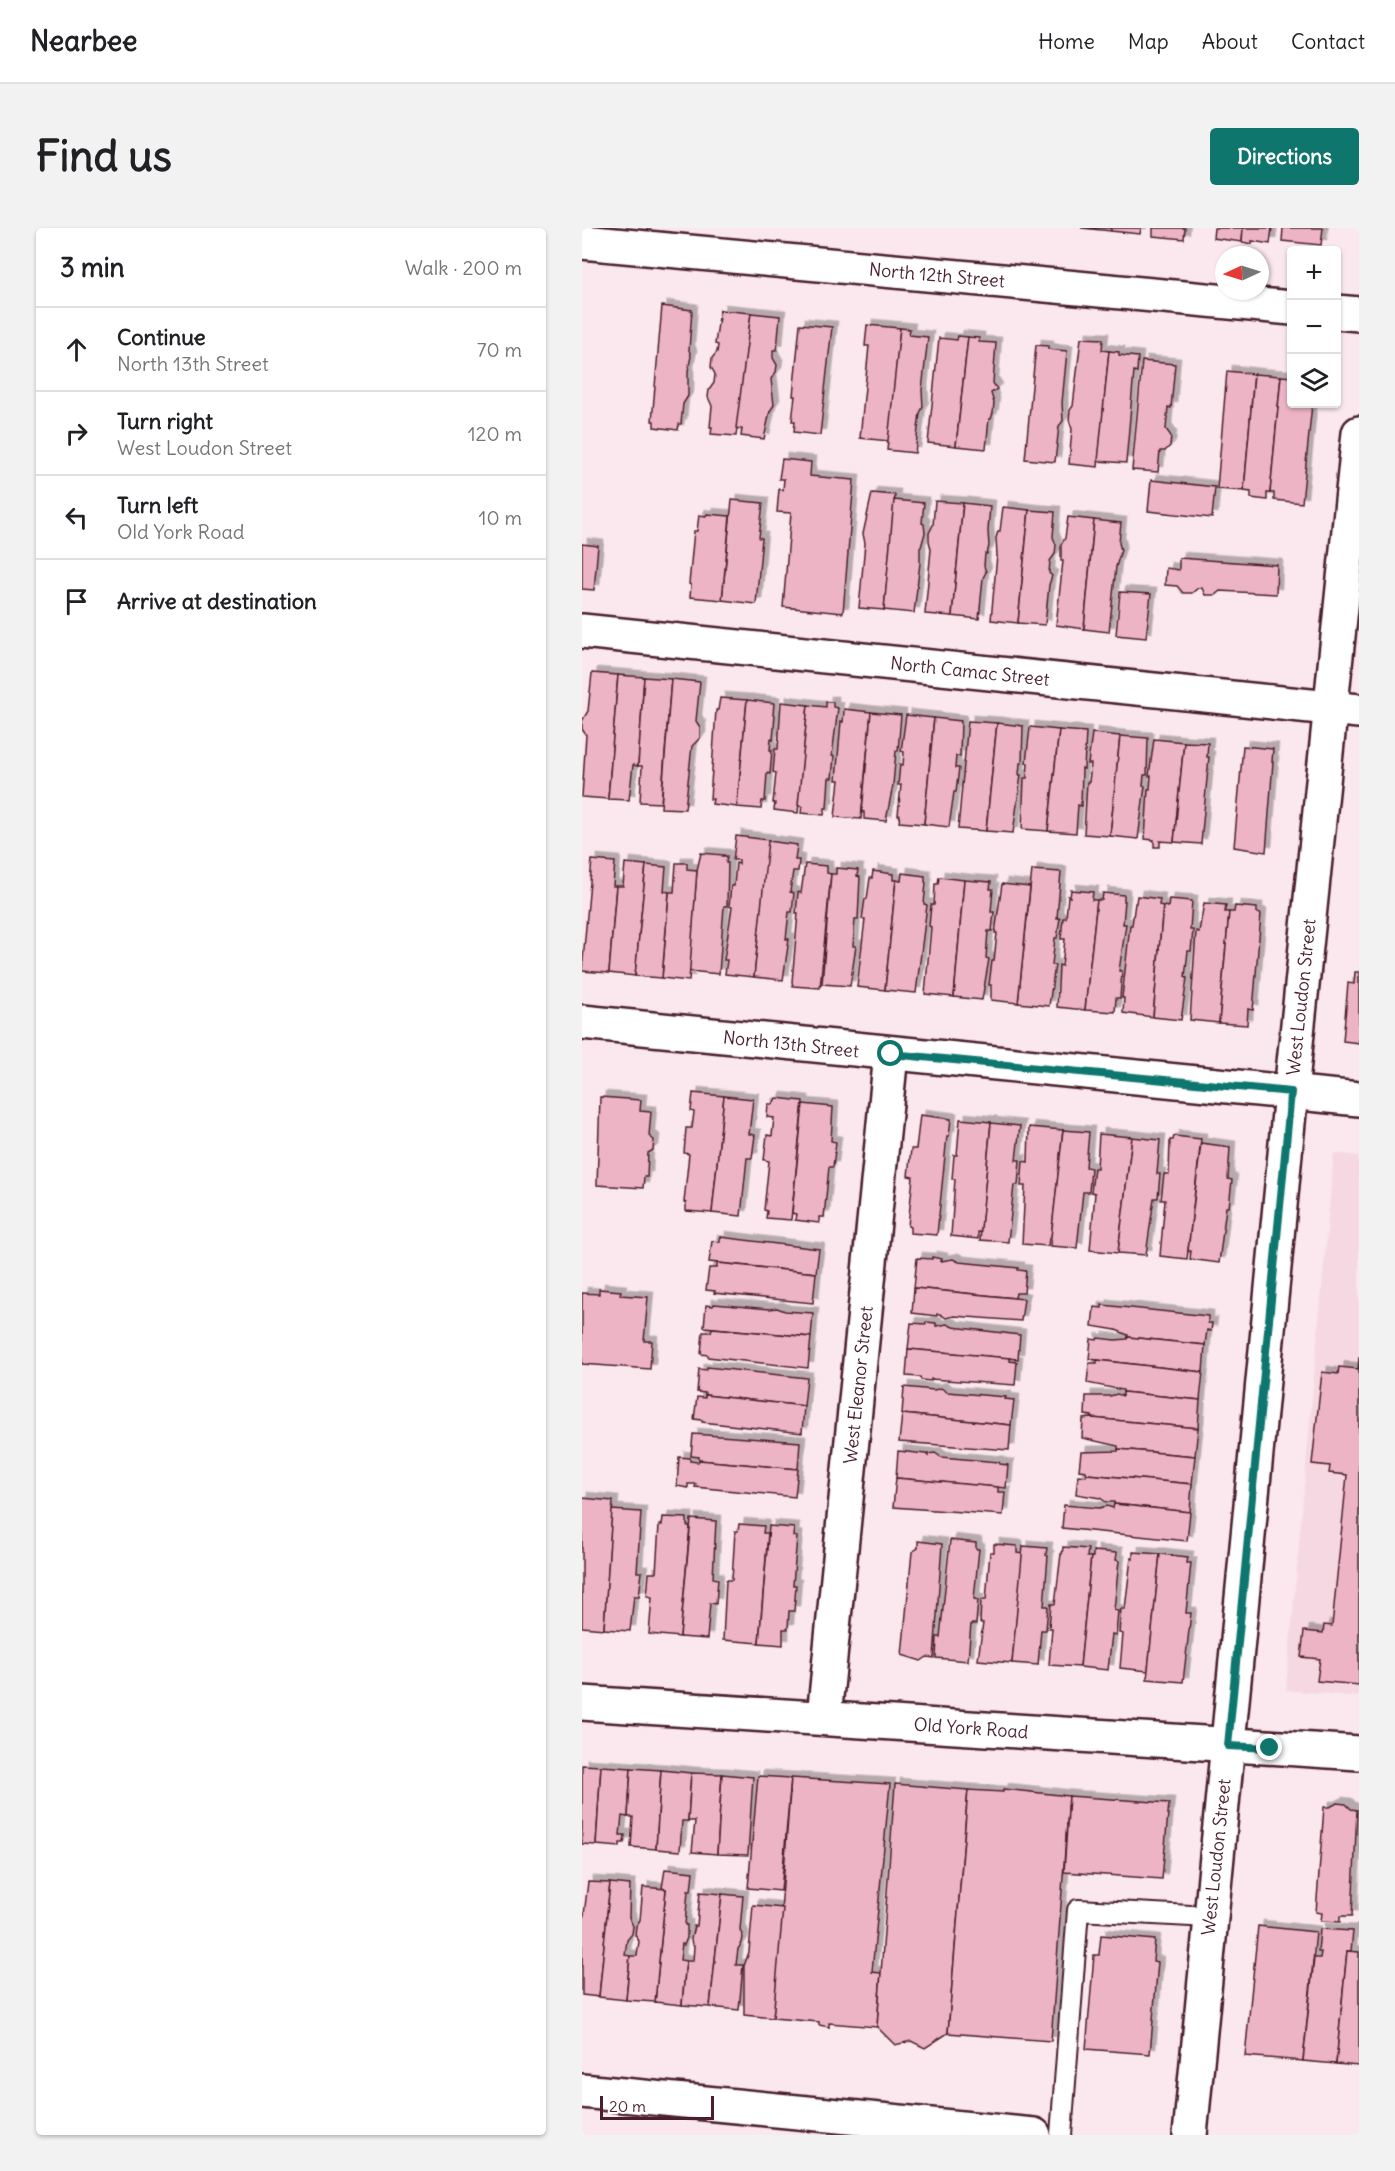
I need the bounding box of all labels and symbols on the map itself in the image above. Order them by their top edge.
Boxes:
north arrow [1215,246,1269,300]
street label: North 12th Street [868,258,1006,292]
street label: North Camac Street [889,651,1051,691]
street label: West Loudon Street [1281,917,1321,1077]
street label: North 13th Street [722,1025,860,1063]
route start [877,1040,903,1066]
street label: West Eleanor Street [838,1305,878,1465]
street label: Old York Road [913,1713,1029,1744]
route end [1256,1734,1282,1760]
street label: West Loudon Street [1196,1777,1236,1937]
scale bar [600,2093,714,2120]

